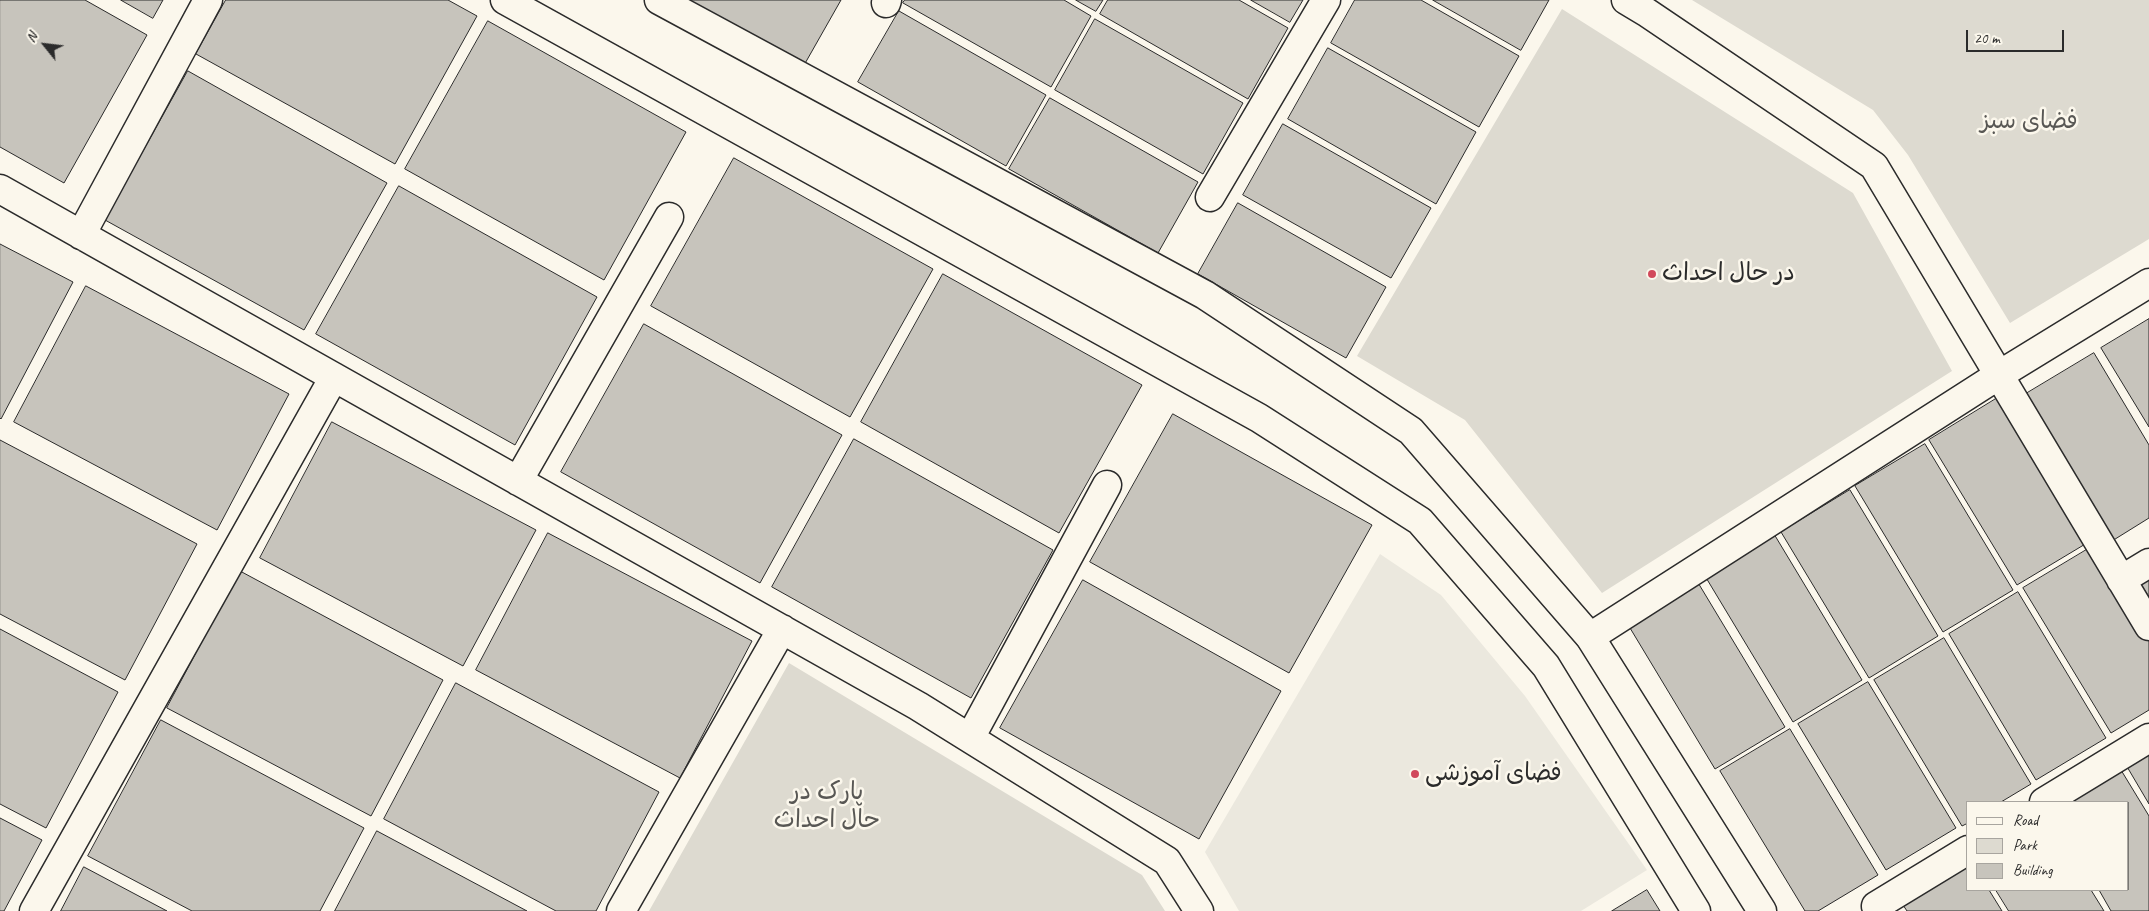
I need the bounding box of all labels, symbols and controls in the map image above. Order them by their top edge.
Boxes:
north arrow [20,20,70,70]
scale bar [1969,20,2066,52]
text: 20 m [1974,29,2000,48]
text: N [22,30,41,45]
park label: فضای سبز [1980,108,2078,136]
place label: در حال احداث [1662,260,1795,288]
marker: در حال احداث [1646,268,1658,280]
place label: فضای آموزشی [1425,760,1562,788]
marker: فضای آموزشی [1409,768,1421,780]
park label: پارک در حال احداث [774,779,880,835]
legend [1966,801,2129,891]
text: Road [2013,811,2038,830]
text: Park [2013,836,2037,855]
text: Building [2013,861,2052,880]

